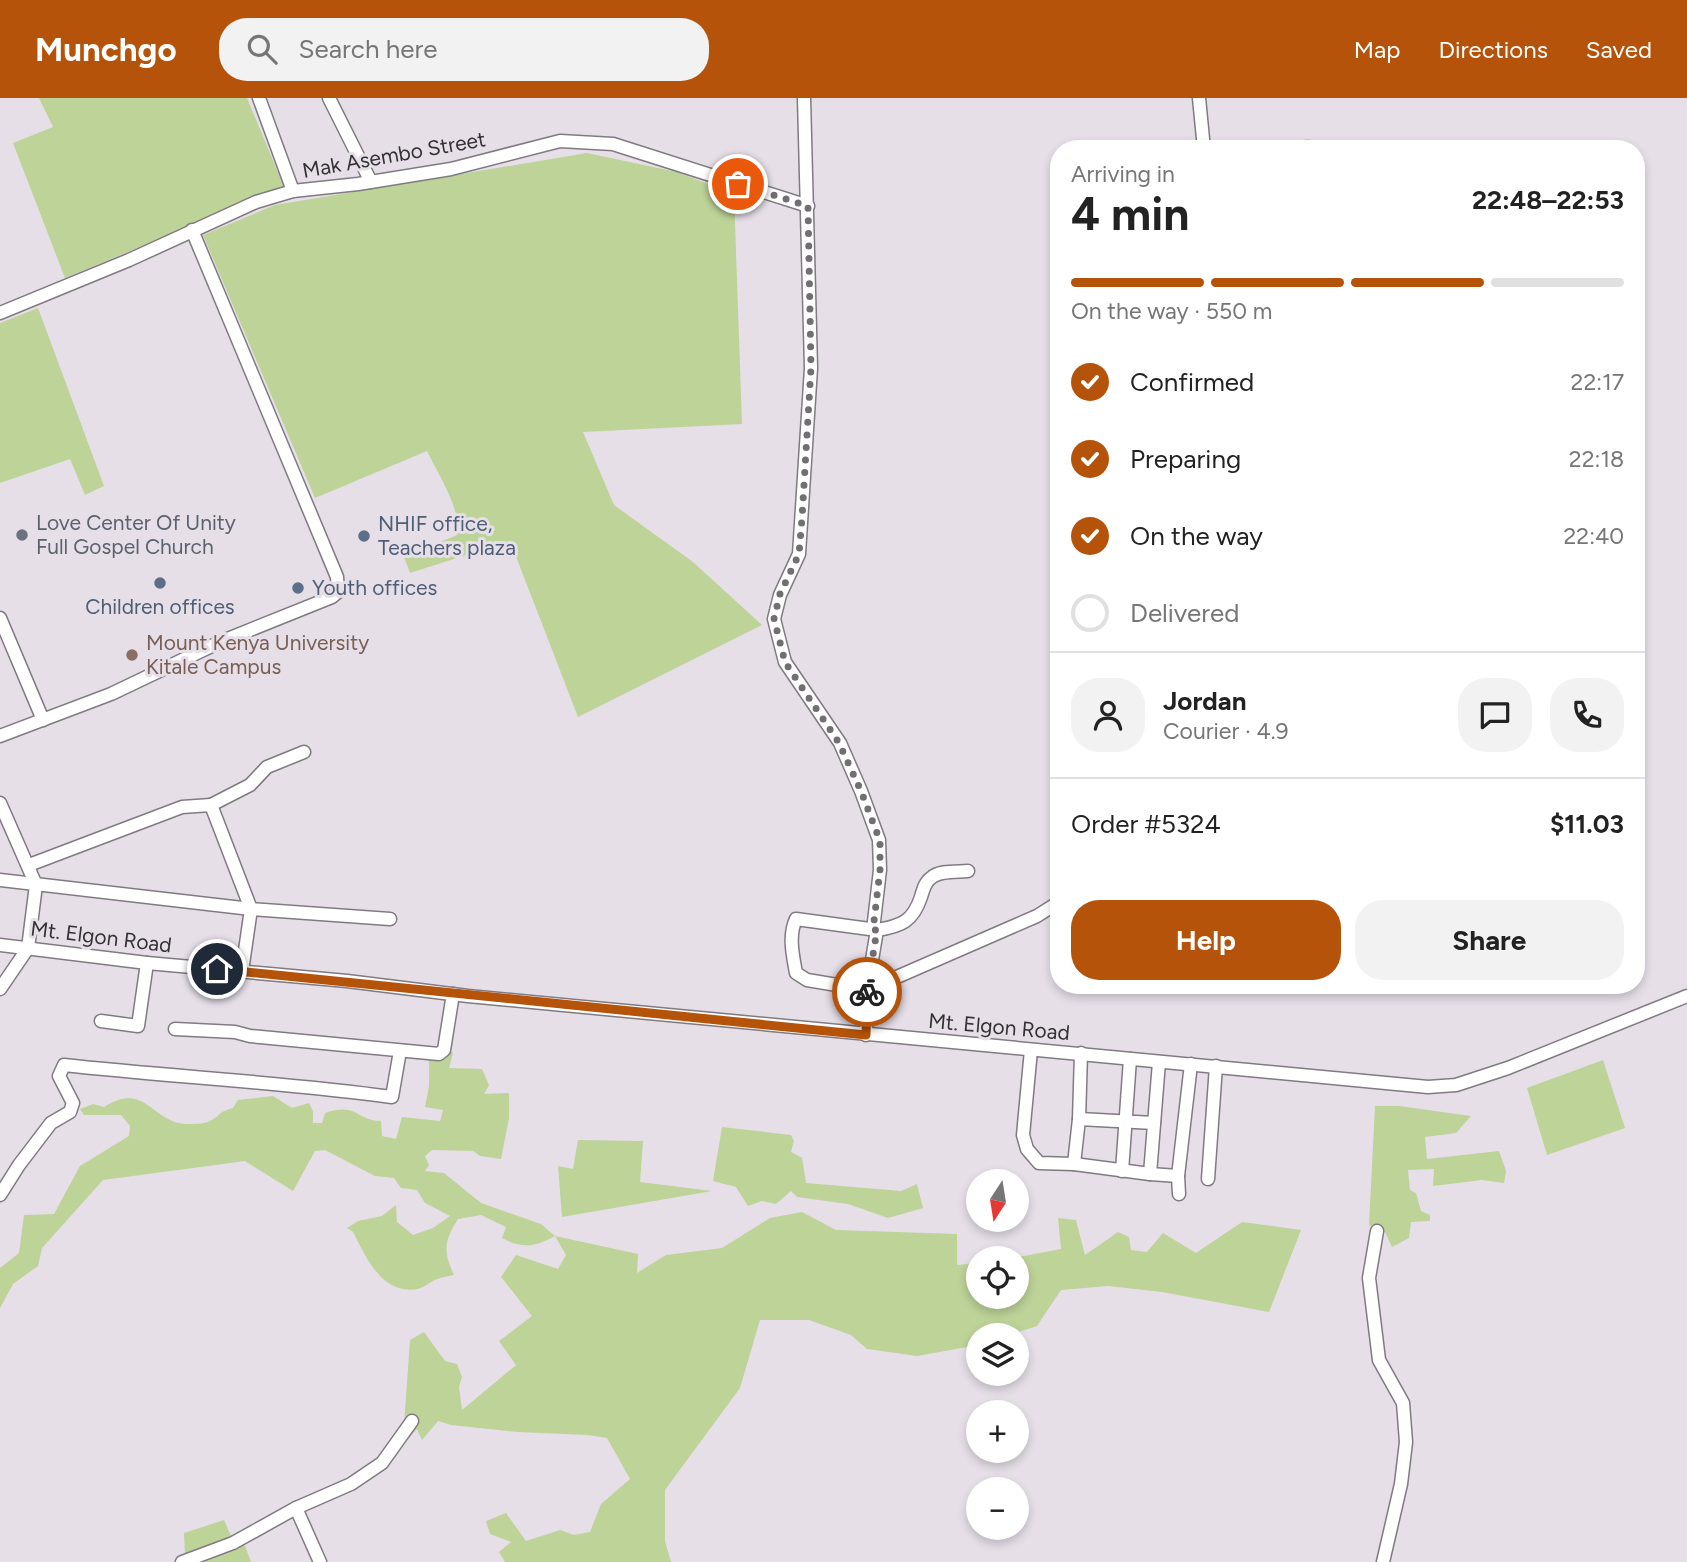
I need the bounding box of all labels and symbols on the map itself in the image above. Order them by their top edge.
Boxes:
street label: Mak Asembo Street [300,126,488,183]
pin [708,154,768,214]
place label: Love Center Of Unity Full Gospel Church [36,510,236,559]
place label: NHIF office, Teachers plaza [378,511,516,560]
marker: Love Center Of Unity Full Gospel Church [14,527,30,543]
marker: NHIF office, Teachers plaza [356,528,372,544]
marker: Children offices [152,575,168,591]
place label: Youth offices [312,575,437,600]
marker: Youth offices [290,580,306,596]
place label: Children offices [85,594,235,619]
place label: Mount Kenya University Kitale Campus [146,630,369,679]
marker: Mount Kenya University Kitale Campus [124,647,140,663]
street label: Mt. Elgon Road [29,915,173,958]
pin [187,939,247,999]
courier [832,957,902,1027]
street label: Mt. Elgon Road [927,1008,1071,1045]
north arrow [966,1169,1029,1232]

